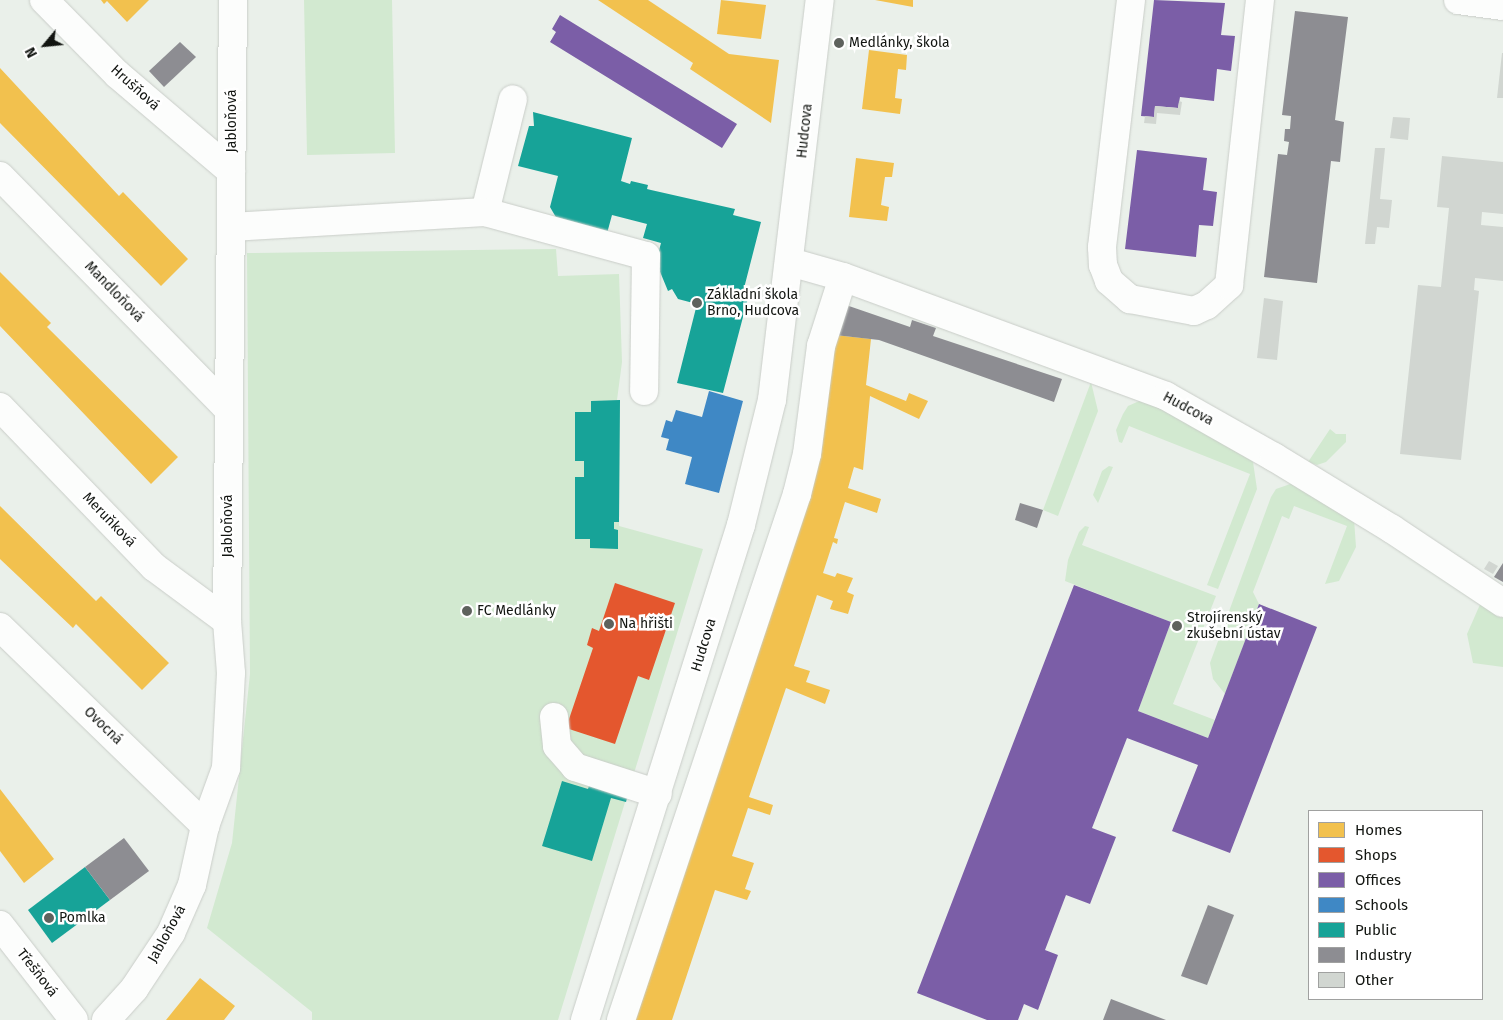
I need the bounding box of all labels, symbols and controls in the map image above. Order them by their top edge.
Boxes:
north arrow [20,20,70,70]
place label: Medlánky, škola [849,35,950,51]
marker: Medlánky, škola [833,37,845,49]
text: N [22,44,41,60]
street label: Hrušňová [107,62,163,114]
street label: Jabloňová [224,89,240,153]
street label: Hudcova [794,103,816,159]
street label: Mandloňová [81,258,147,326]
place label: Základní škola Brno, Hudcova [707,287,799,320]
marker: Základní škola Brno, Hudcova [691,297,703,309]
street label: Hudcova [1160,389,1216,429]
street label: Meruňková [79,489,139,551]
street label: Jabloňová [220,494,236,558]
place label: FC Medlánky [477,603,556,619]
marker: FC Medlánky [461,605,473,617]
place label: Strojírenský zkušební ústav [1187,610,1281,642]
place label: Na hřišti [619,616,673,632]
street label: Hudcova [688,616,720,674]
marker: Na hřišti [603,618,615,630]
marker: Strojírenský zkušební ústav [1171,620,1183,632]
street label: Ovocná [80,704,126,748]
legend [1308,810,1483,1000]
text: Homes [1355,821,1402,839]
text: Shops [1355,846,1397,864]
text: Offices [1355,871,1401,889]
text: Schools [1355,896,1408,914]
street label: Jabloňová [144,902,190,966]
place label: Pomlka [59,910,106,926]
marker: Pomlka [43,912,55,924]
text: Public [1355,921,1397,939]
street label: Třešňová [13,946,61,1000]
text: Industry [1355,946,1412,964]
text: Other [1355,971,1394,989]

